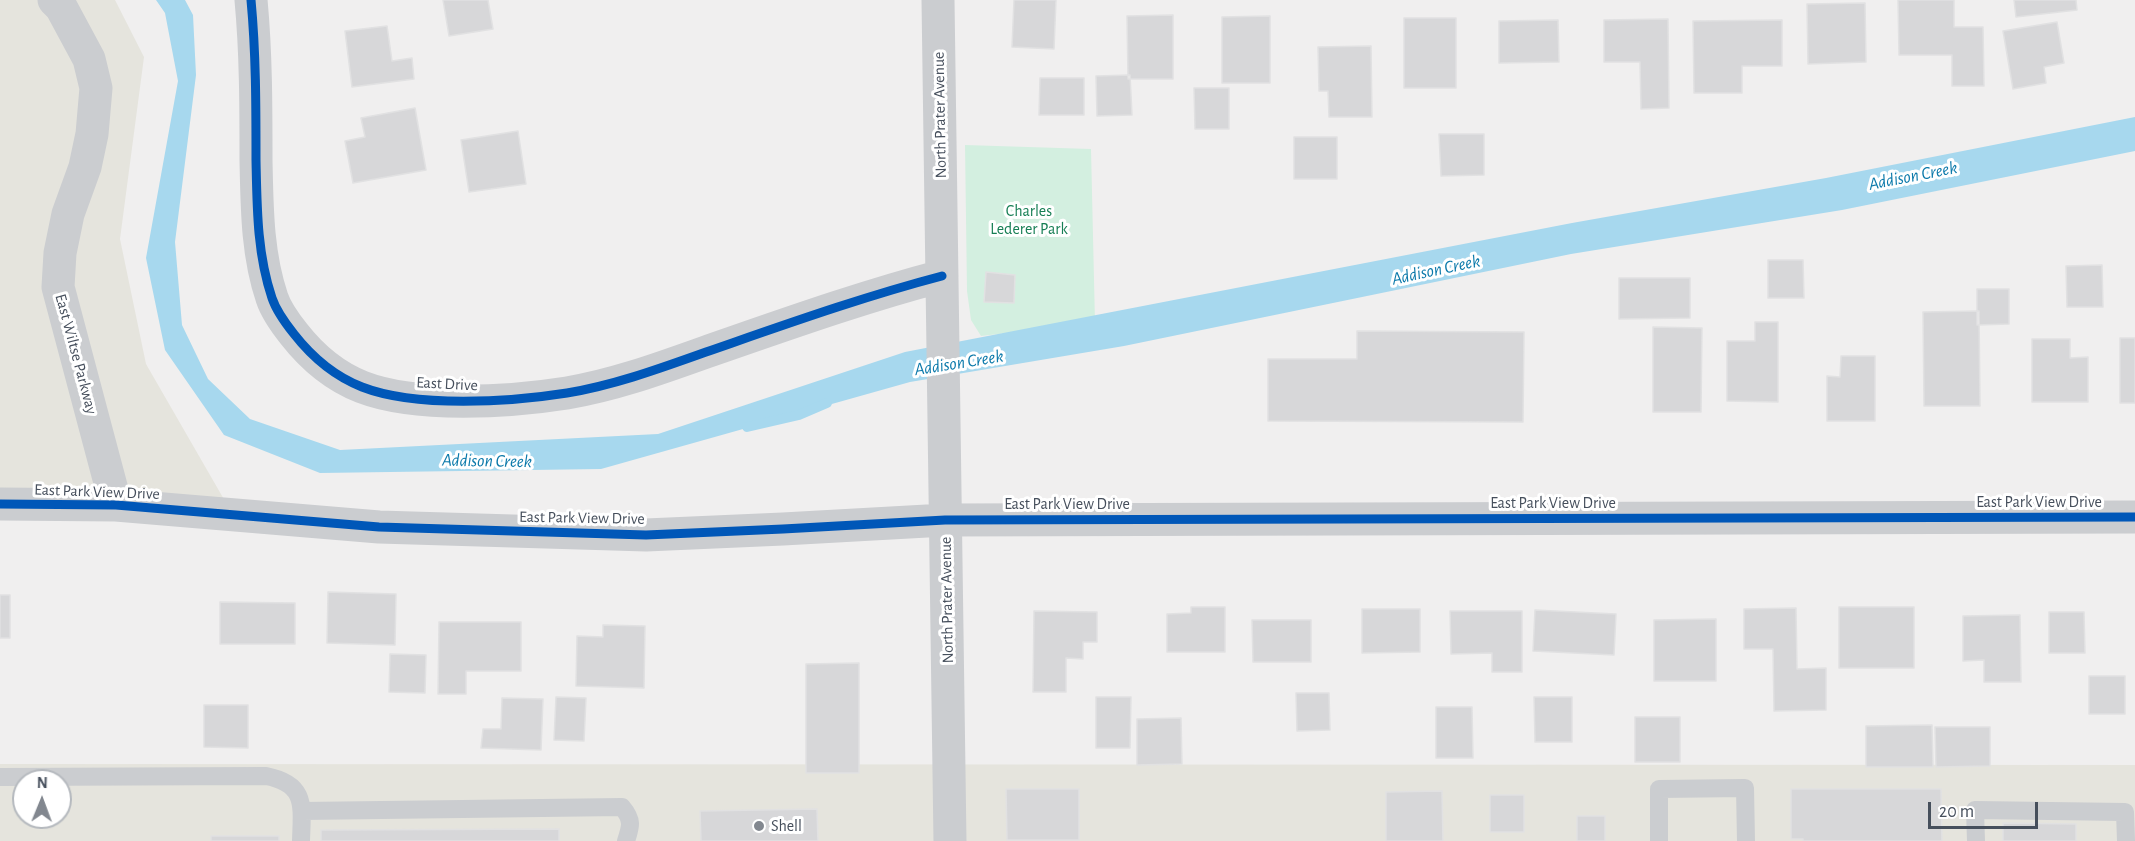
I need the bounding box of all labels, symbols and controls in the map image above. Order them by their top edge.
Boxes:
street label: North Prater Avenue [929,51,951,179]
water label: Addison Creek [1867,157,1959,195]
park label: Charles Lederer Park [990,201,1068,239]
water label: Addison Creek [1390,250,1482,290]
street label: East Wiltse Parkway [51,292,101,416]
water label: Addison Creek [913,345,1005,381]
street label: East Drive [416,373,478,395]
water label: Addison Creek [442,449,532,473]
street label: East Park View Drive [34,480,160,504]
street label: East Park View Drive [1976,492,2102,512]
street label: East Park View Drive [1490,493,1616,513]
street label: East Park View Drive [1004,494,1130,514]
street label: East Park View Drive [519,507,645,529]
street label: North Prater Avenue [936,536,958,664]
north arrow [12,769,72,829]
text: N [37,775,48,791]
scale bar [1931,790,2040,828]
text: 20 m [1939,803,1974,821]
place label: Shell [771,816,802,836]
marker: Shell [752,819,766,833]

